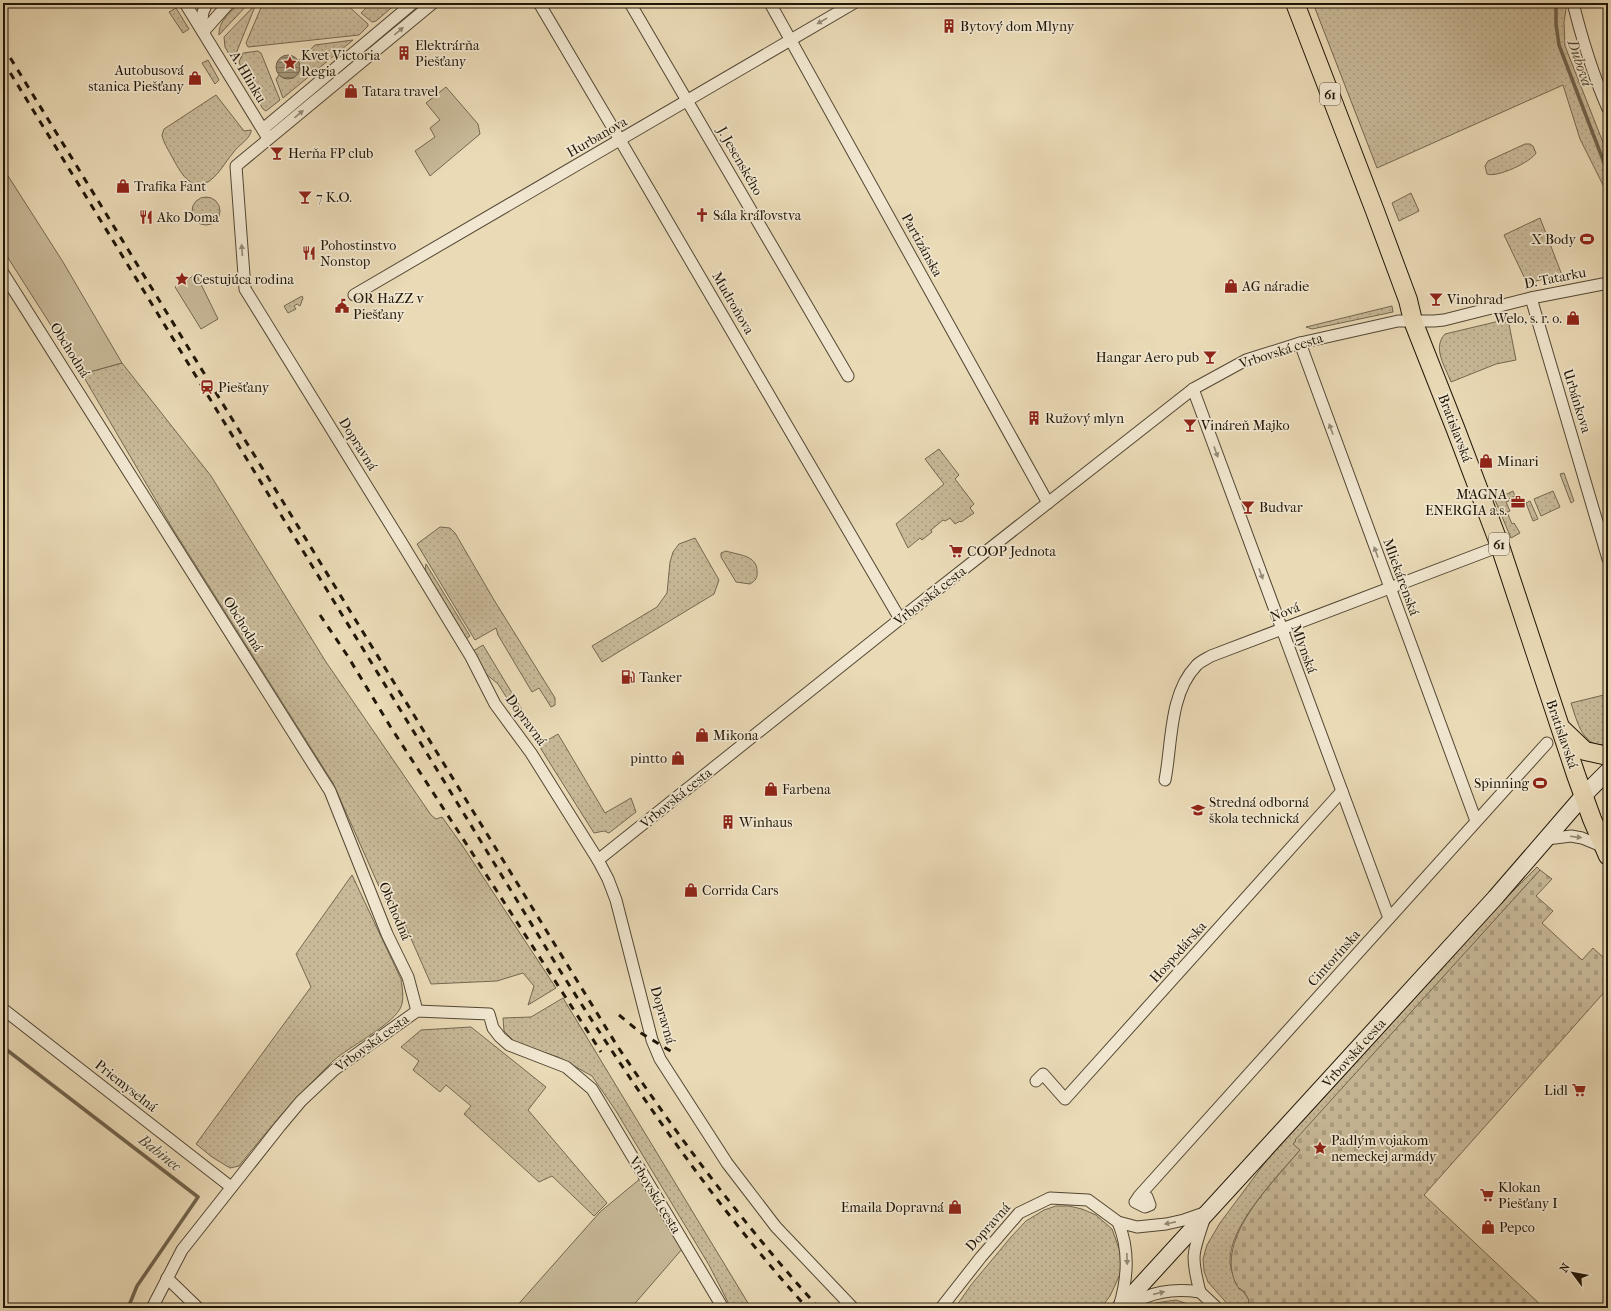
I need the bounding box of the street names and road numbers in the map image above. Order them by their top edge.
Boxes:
street label: A. Hlinku [225,47,270,106]
road number: 61 [1320,83,1340,105]
street label: Hurbanova [564,113,631,161]
street label: J. Jesenského [713,123,767,198]
street label: Partizánska [898,210,947,280]
street label: D. Tatarku [1522,264,1588,292]
street label: Mudroňova [708,269,758,338]
street label: Obchodná [46,319,94,381]
street label: Vrbovská cesta [1236,329,1326,373]
street label: Urbánkova [1559,367,1595,436]
street label: Bratislavská [1434,391,1476,465]
street label: Dopravná [335,414,381,474]
road number: 61 [1489,533,1509,555]
street label: Mliekárenská [1379,536,1423,618]
street label: Vrbovská cesta [890,562,970,630]
street label: Obchodná [219,593,267,655]
street label: Nová [1268,598,1303,625]
street label: Mlynská [1287,622,1321,676]
street label: Dopravná [502,691,551,749]
street label: Bratislavská [1542,697,1582,771]
street label: Vrbovská cesta [636,764,716,833]
street label: Obchodná [375,879,415,943]
street label: Hospodárska [1146,917,1210,986]
street label: Cintorínska [1304,926,1364,990]
street label: Dopravná [647,984,679,1046]
street label: Vrbovská cesta [331,1010,413,1076]
street label: Vrbovská cesta [1318,1015,1390,1092]
street label: Priemyselná [91,1056,161,1116]
street label: Vrbovská cesta [625,1152,685,1237]
street label: Dopravná [962,1199,1014,1255]

